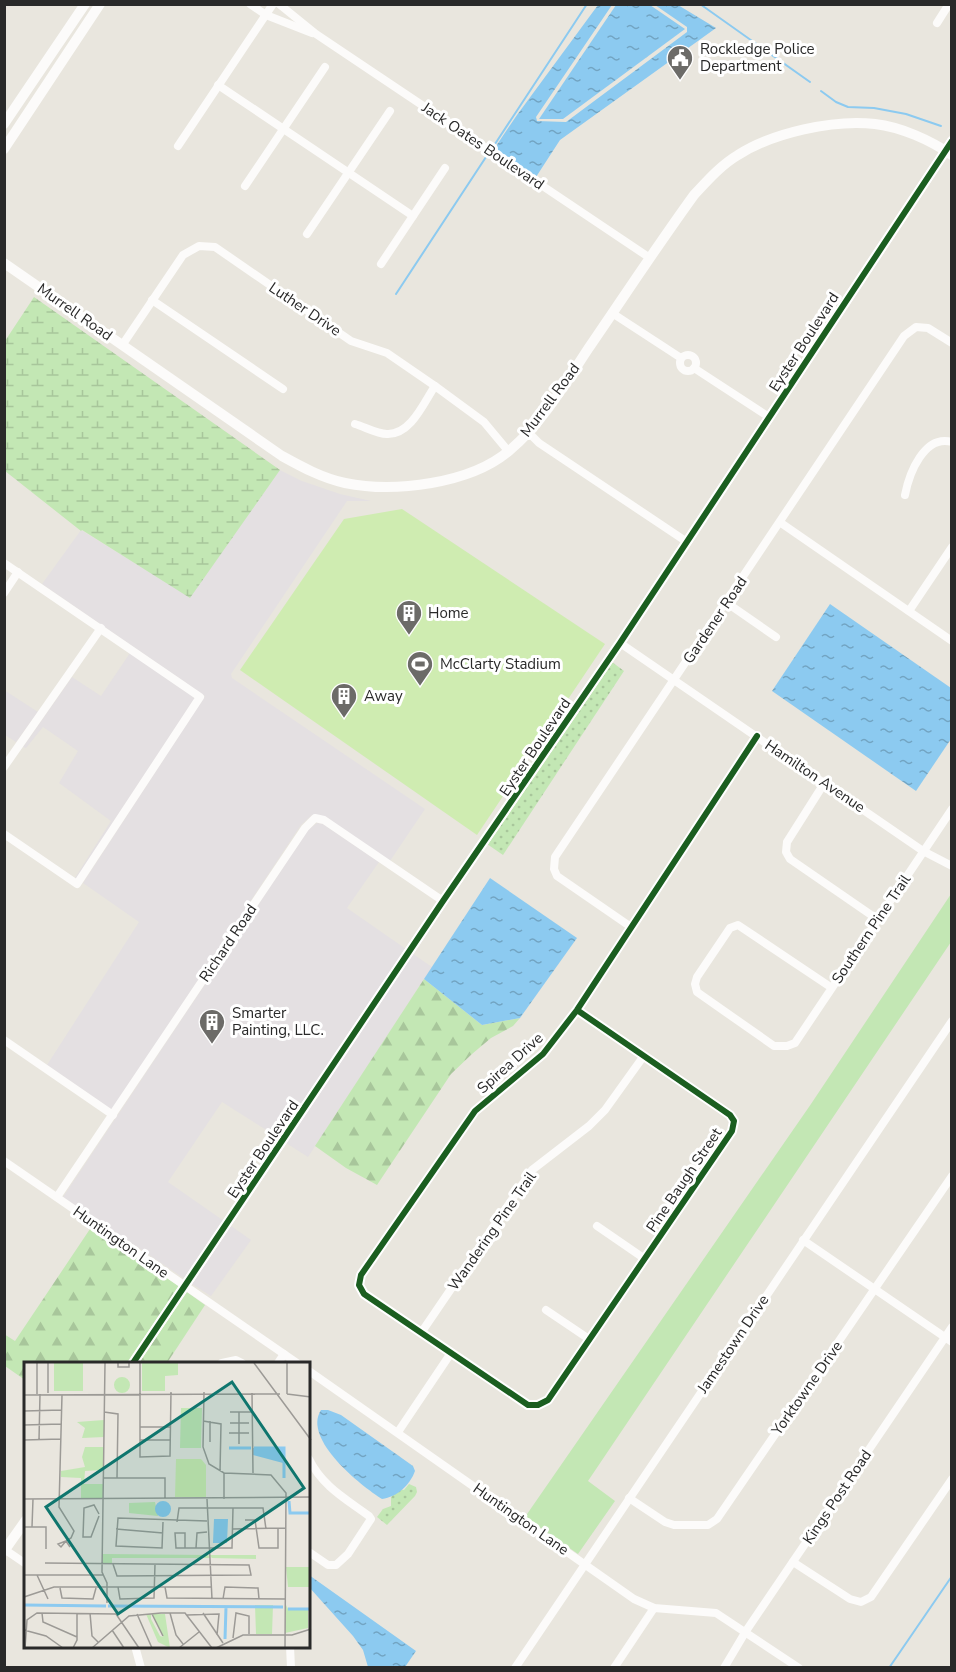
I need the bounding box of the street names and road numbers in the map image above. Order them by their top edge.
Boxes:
street label: Jack Oates Boulevard [417,97,548,194]
street label: Luther Drive [265,278,345,340]
street label: Murrell Road [33,279,117,345]
street label: Eyster Boulevard [764,289,844,395]
street label: Murrell Road [516,359,584,441]
street label: Gardener Road [678,572,752,668]
street label: Eyster Boulevard [495,694,575,800]
street label: Hamilton Avenue [761,735,869,817]
street label: Southern Pine Trail [827,870,915,988]
street label: Richard Road [195,900,261,986]
street label: Spirea Drive [473,1028,547,1098]
street label: Eyster Boulevard [223,1096,303,1202]
street label: Pine Baugh Street [642,1123,727,1236]
street label: Wandering Pine Trail [443,1167,541,1295]
street label: Huntington Lane [69,1201,173,1283]
street label: Jamestown Drive [692,1291,773,1398]
street label: Yorktowne Drive [766,1337,847,1440]
street label: Kings Post Road [798,1446,876,1548]
street label: Huntington Lane [469,1478,573,1560]

